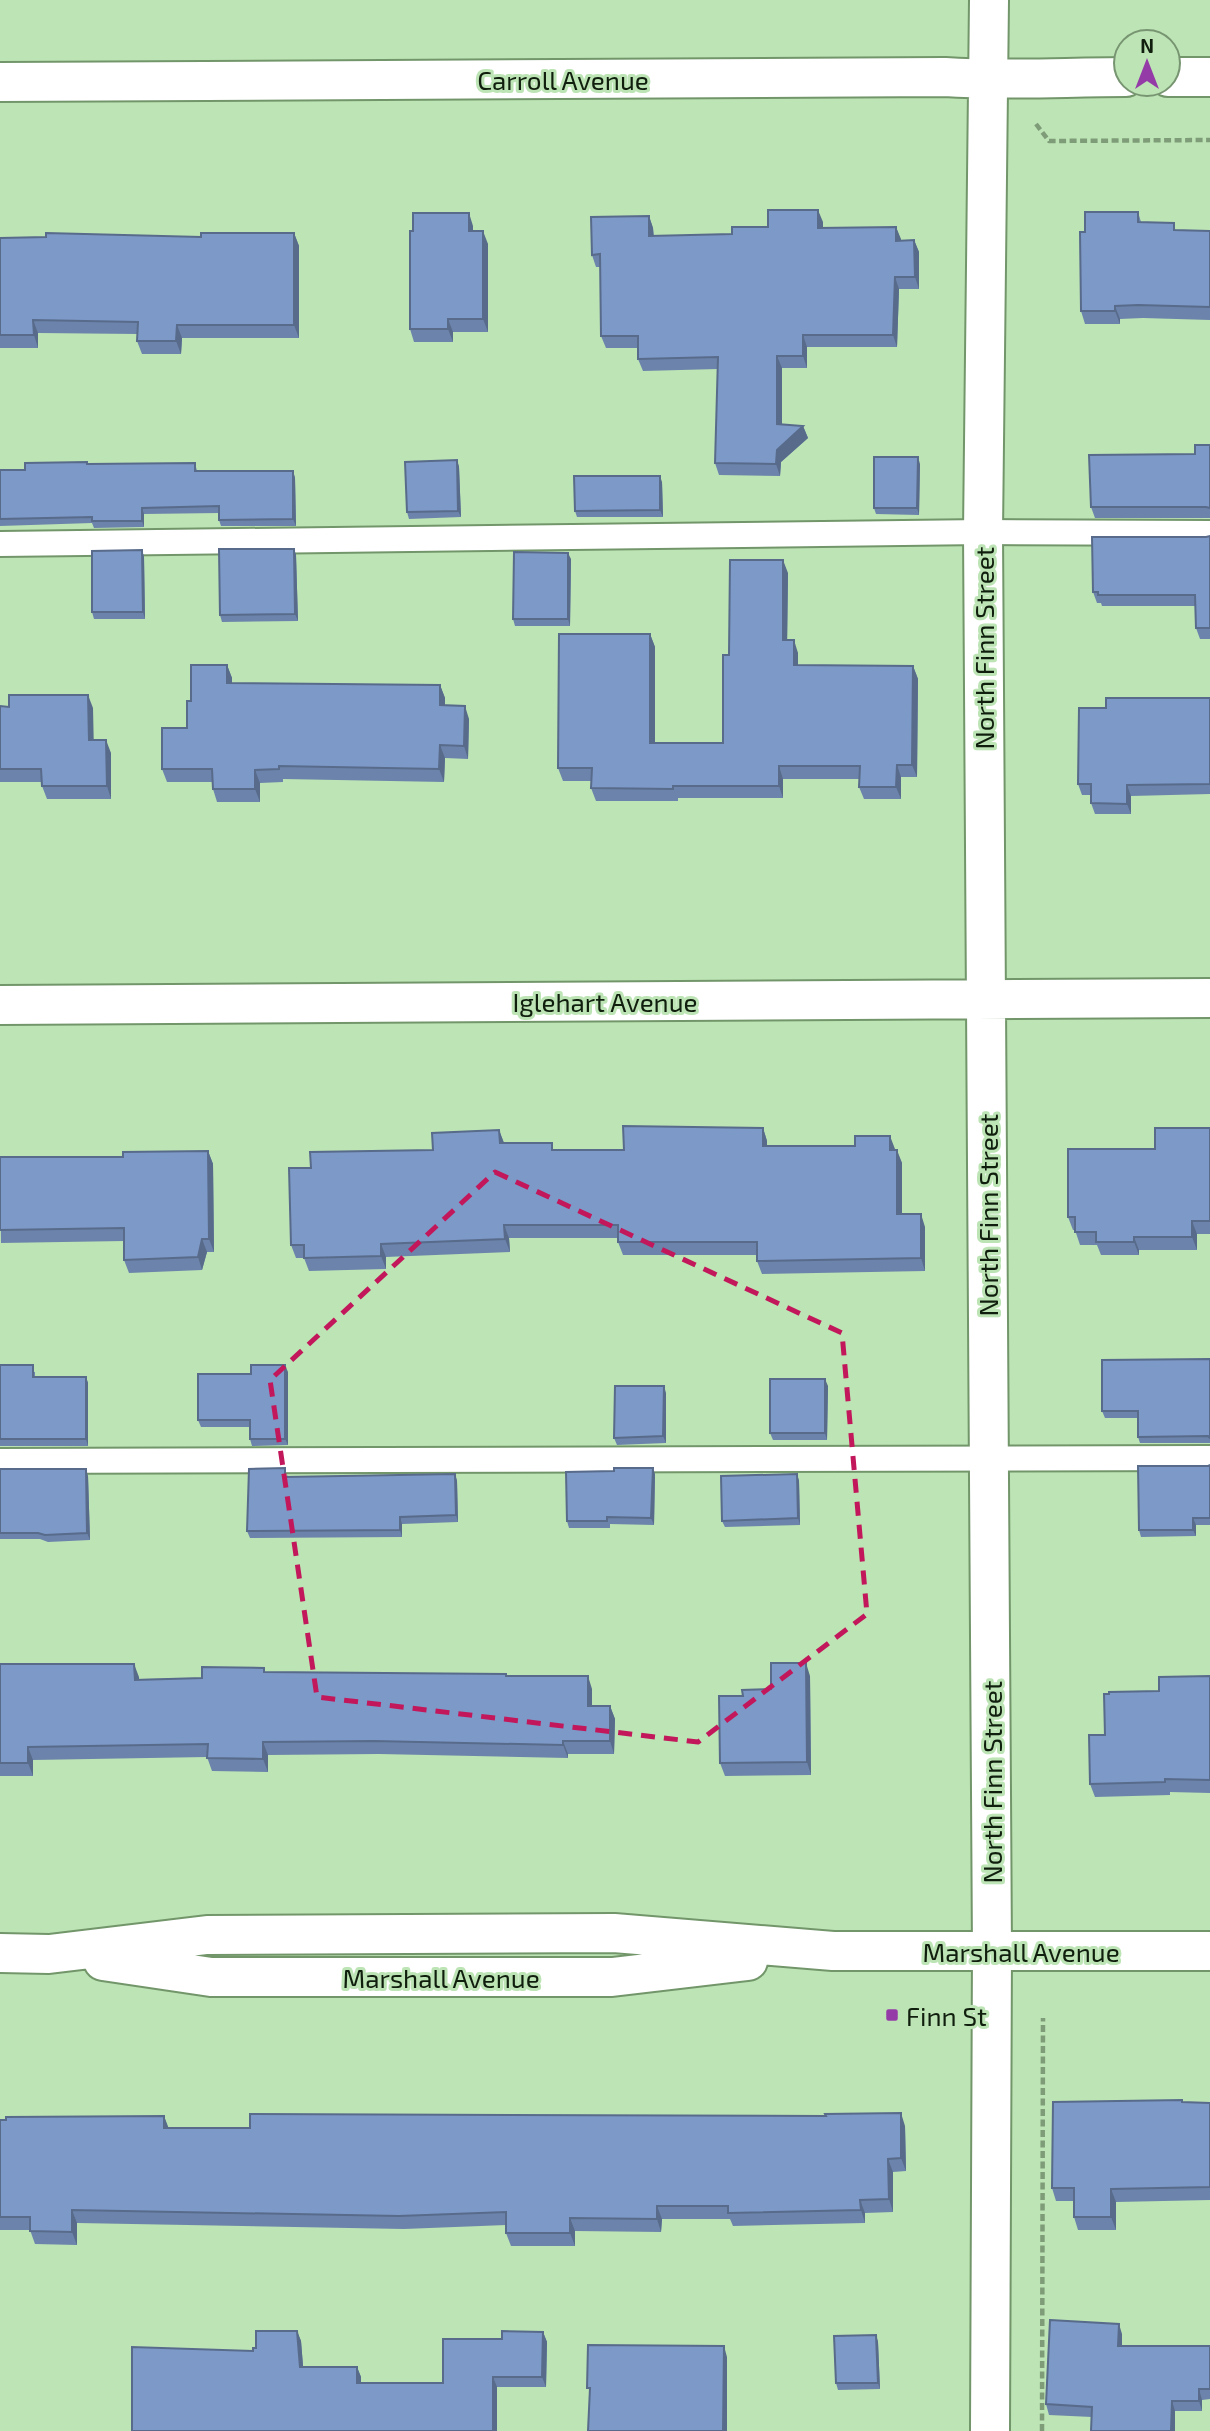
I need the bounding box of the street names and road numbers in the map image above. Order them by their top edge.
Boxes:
street label: Carroll Avenue [477,64,649,95]
street label: North Finn Street [968,546,999,750]
street label: Iglehart Avenue [512,986,698,1017]
street label: North Finn Street [972,1113,1003,1317]
street label: North Finn Street [976,1680,1007,1884]
street label: Marshall Avenue [922,1936,1120,1967]
street label: Marshall Avenue [342,1962,540,1993]

